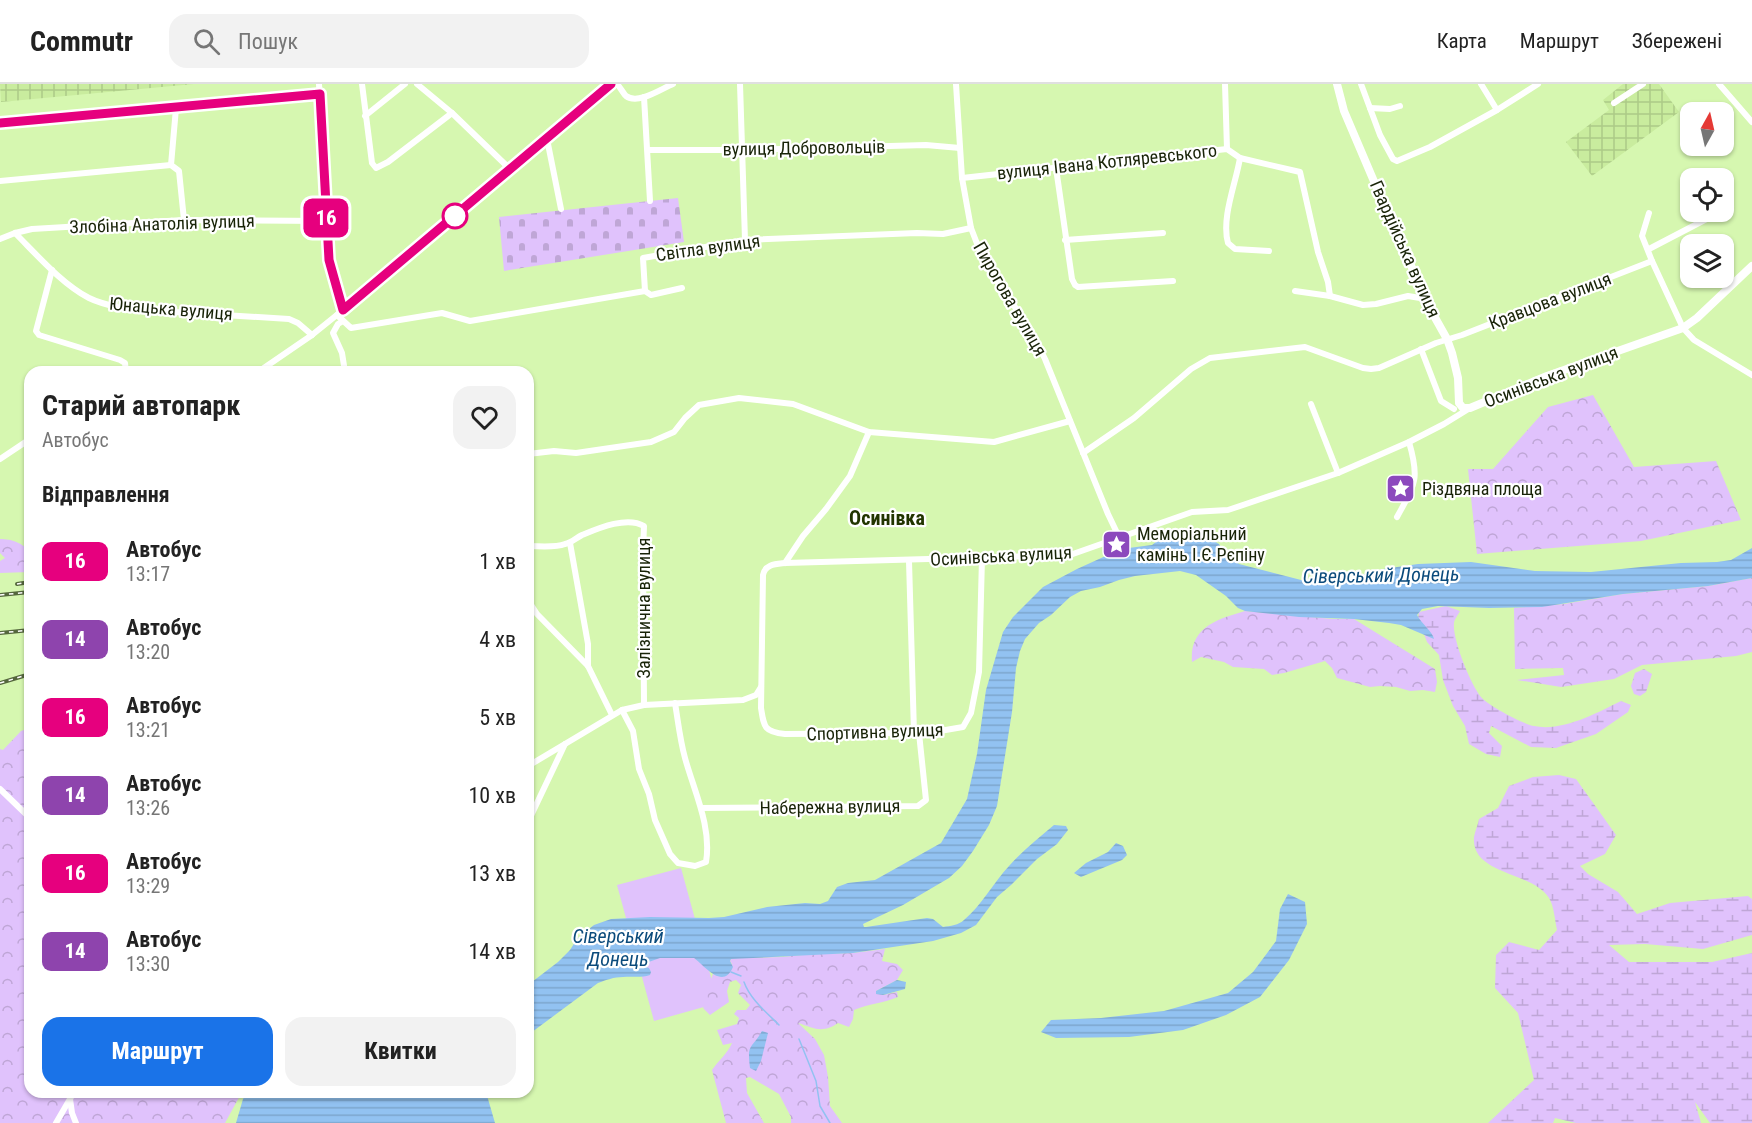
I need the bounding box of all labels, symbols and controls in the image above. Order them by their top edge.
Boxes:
search box [169,14,589,68]
text: Commutr [30,25,133,58]
icon: search [190,25,223,58]
text: Пошук [238,29,298,54]
text: Карта [1437,29,1487,53]
text: Маршрут [1520,29,1599,53]
text: Збережені [1632,29,1722,53]
north arrow [1680,102,1734,156]
map controls [1680,102,1734,288]
street label: вулиця Добровольців [723,136,885,159]
street label: вулиця Івана Котляревського [996,140,1218,183]
button: locate [1680,168,1734,222]
street label: Гвардійська вулиця [1366,177,1445,320]
line badge: 16 [299,198,353,238]
unlabelled marker [442,203,468,229]
text: 16 [315,206,337,230]
street label: Злобіна Анатолія вулиця [69,210,255,237]
street label: Світла вулиця [654,230,761,265]
button: layers [1680,234,1734,288]
street label: Пирогова вулиця [969,238,1052,360]
street label: Кравцова вулиця [1486,268,1614,334]
street label: Юнацька вулиця [109,293,234,324]
street label: Осинівська вулиця [1481,341,1621,412]
button: heart [453,386,516,449]
text: Старий автопарк [42,389,240,422]
text: Автобус [42,428,109,452]
place icon: Різдвяна площа [1385,473,1417,505]
place label: Різдвяна площа [1422,478,1542,499]
text: Відправлення [42,482,170,507]
district label: Осинівка [849,506,925,530]
place label: Меморіальний камінь І.Є.Рєпіну [1137,523,1265,565]
place icon: Меморіальний камінь І.Є.Рєпіну [1100,528,1132,560]
text: Автобус [126,537,201,562]
street label: Залізнична вулиця [633,538,654,678]
street label: Осинівська вулиця [930,541,1072,570]
text: 16 [64,549,86,573]
text: 1 хв [479,549,516,574]
text: 13:17 [126,562,170,586]
water label: Сіверський Донець [1302,562,1460,588]
text: Автобус [126,615,201,640]
text: 14 [64,627,86,651]
text: 4 хв [479,627,516,652]
text: 13:20 [126,640,170,664]
text: Автобус [126,693,201,718]
text: 16 [64,705,86,729]
text: 5 хв [479,705,516,730]
text: 13:21 [126,718,170,742]
street label: Спортивна вулиця [806,719,944,744]
text: Автобус [126,771,201,796]
text: 14 [64,783,86,807]
text: 10 хв [468,783,516,808]
street label: Набережна вулиця [759,795,901,818]
text: 13:26 [126,796,170,820]
text: Автобус [126,849,201,874]
text: 16 [64,861,86,885]
text: 13 хв [468,861,516,886]
text: 13:29 [126,874,170,898]
water label: Сіверський Донець [572,924,664,971]
text: Автобус [126,927,201,952]
text: 14 [64,939,86,963]
text: 14 хв [468,939,516,964]
text: 13:30 [126,952,170,976]
button: Маршрут [42,1017,273,1086]
button: Квитки [285,1017,516,1086]

